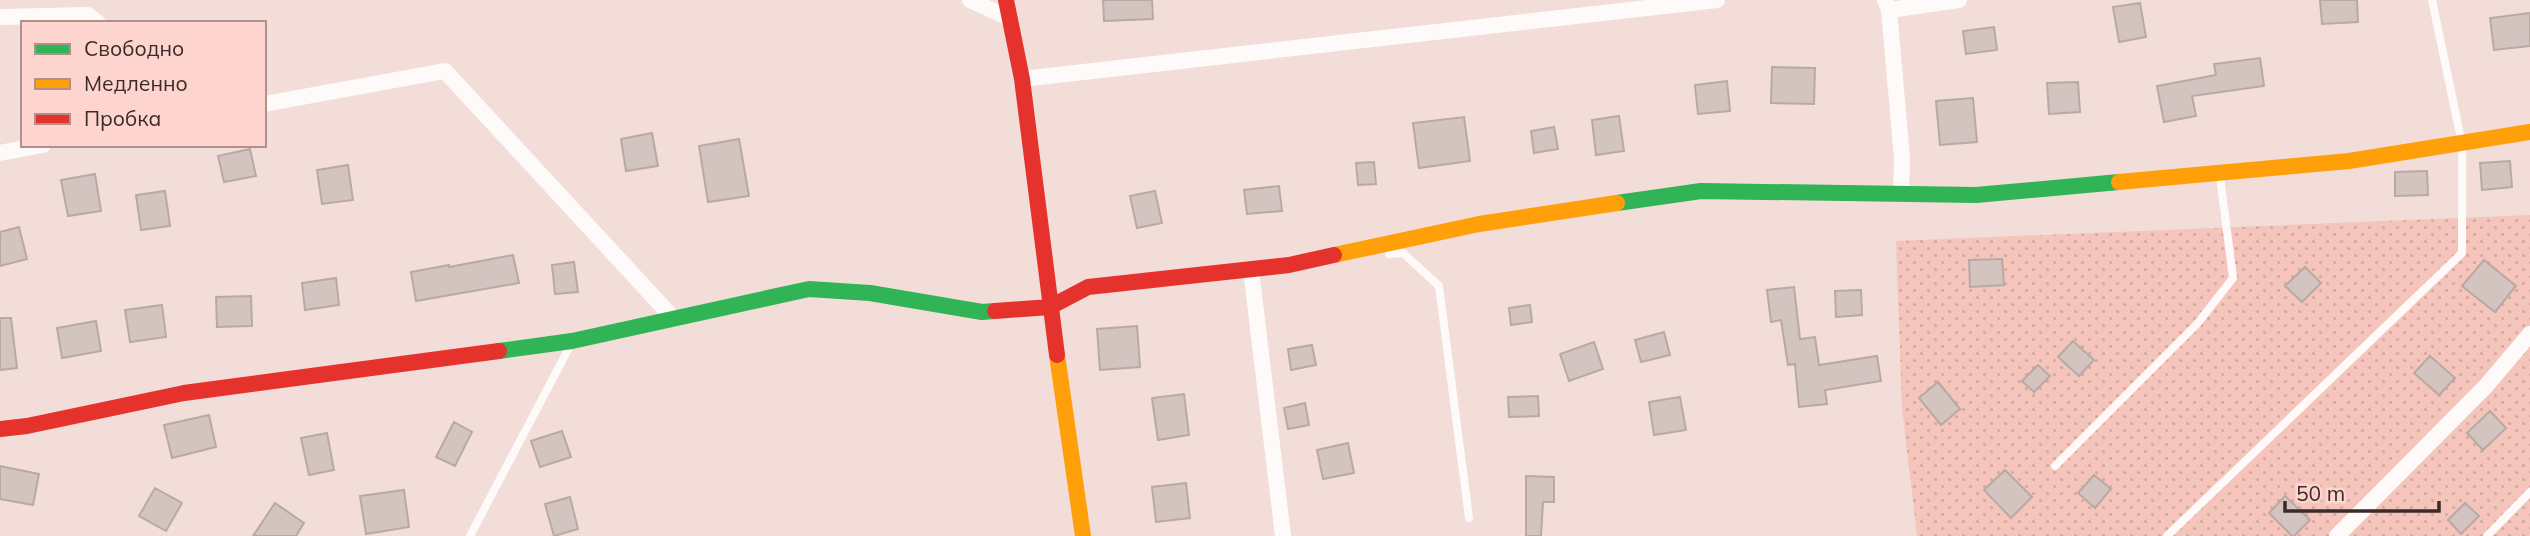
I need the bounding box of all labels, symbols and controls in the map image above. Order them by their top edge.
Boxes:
legend [21,21,266,147]
text: Свободно [84,35,184,61]
text: Медленно [84,70,188,96]
text: Пробка [84,105,161,131]
scale bar [2285,470,2439,514]
text: 50 m [2296,480,2345,506]

